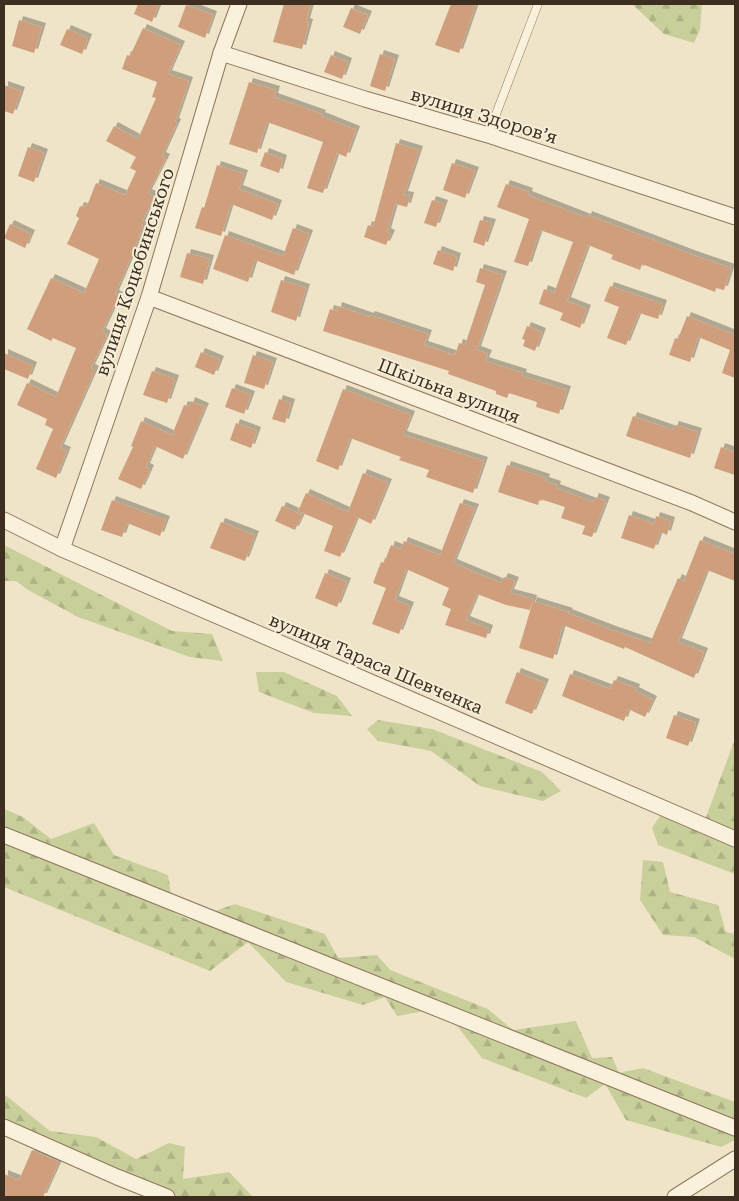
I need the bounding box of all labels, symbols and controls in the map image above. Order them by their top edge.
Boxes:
street label: вулиця Здоровʼя [408,83,560,148]
street label: вулиця Коцюбинського [91,165,178,379]
street label: Шкільна вулиця [375,354,523,427]
street label: вулиця Тараса Шевченка [266,609,486,718]

